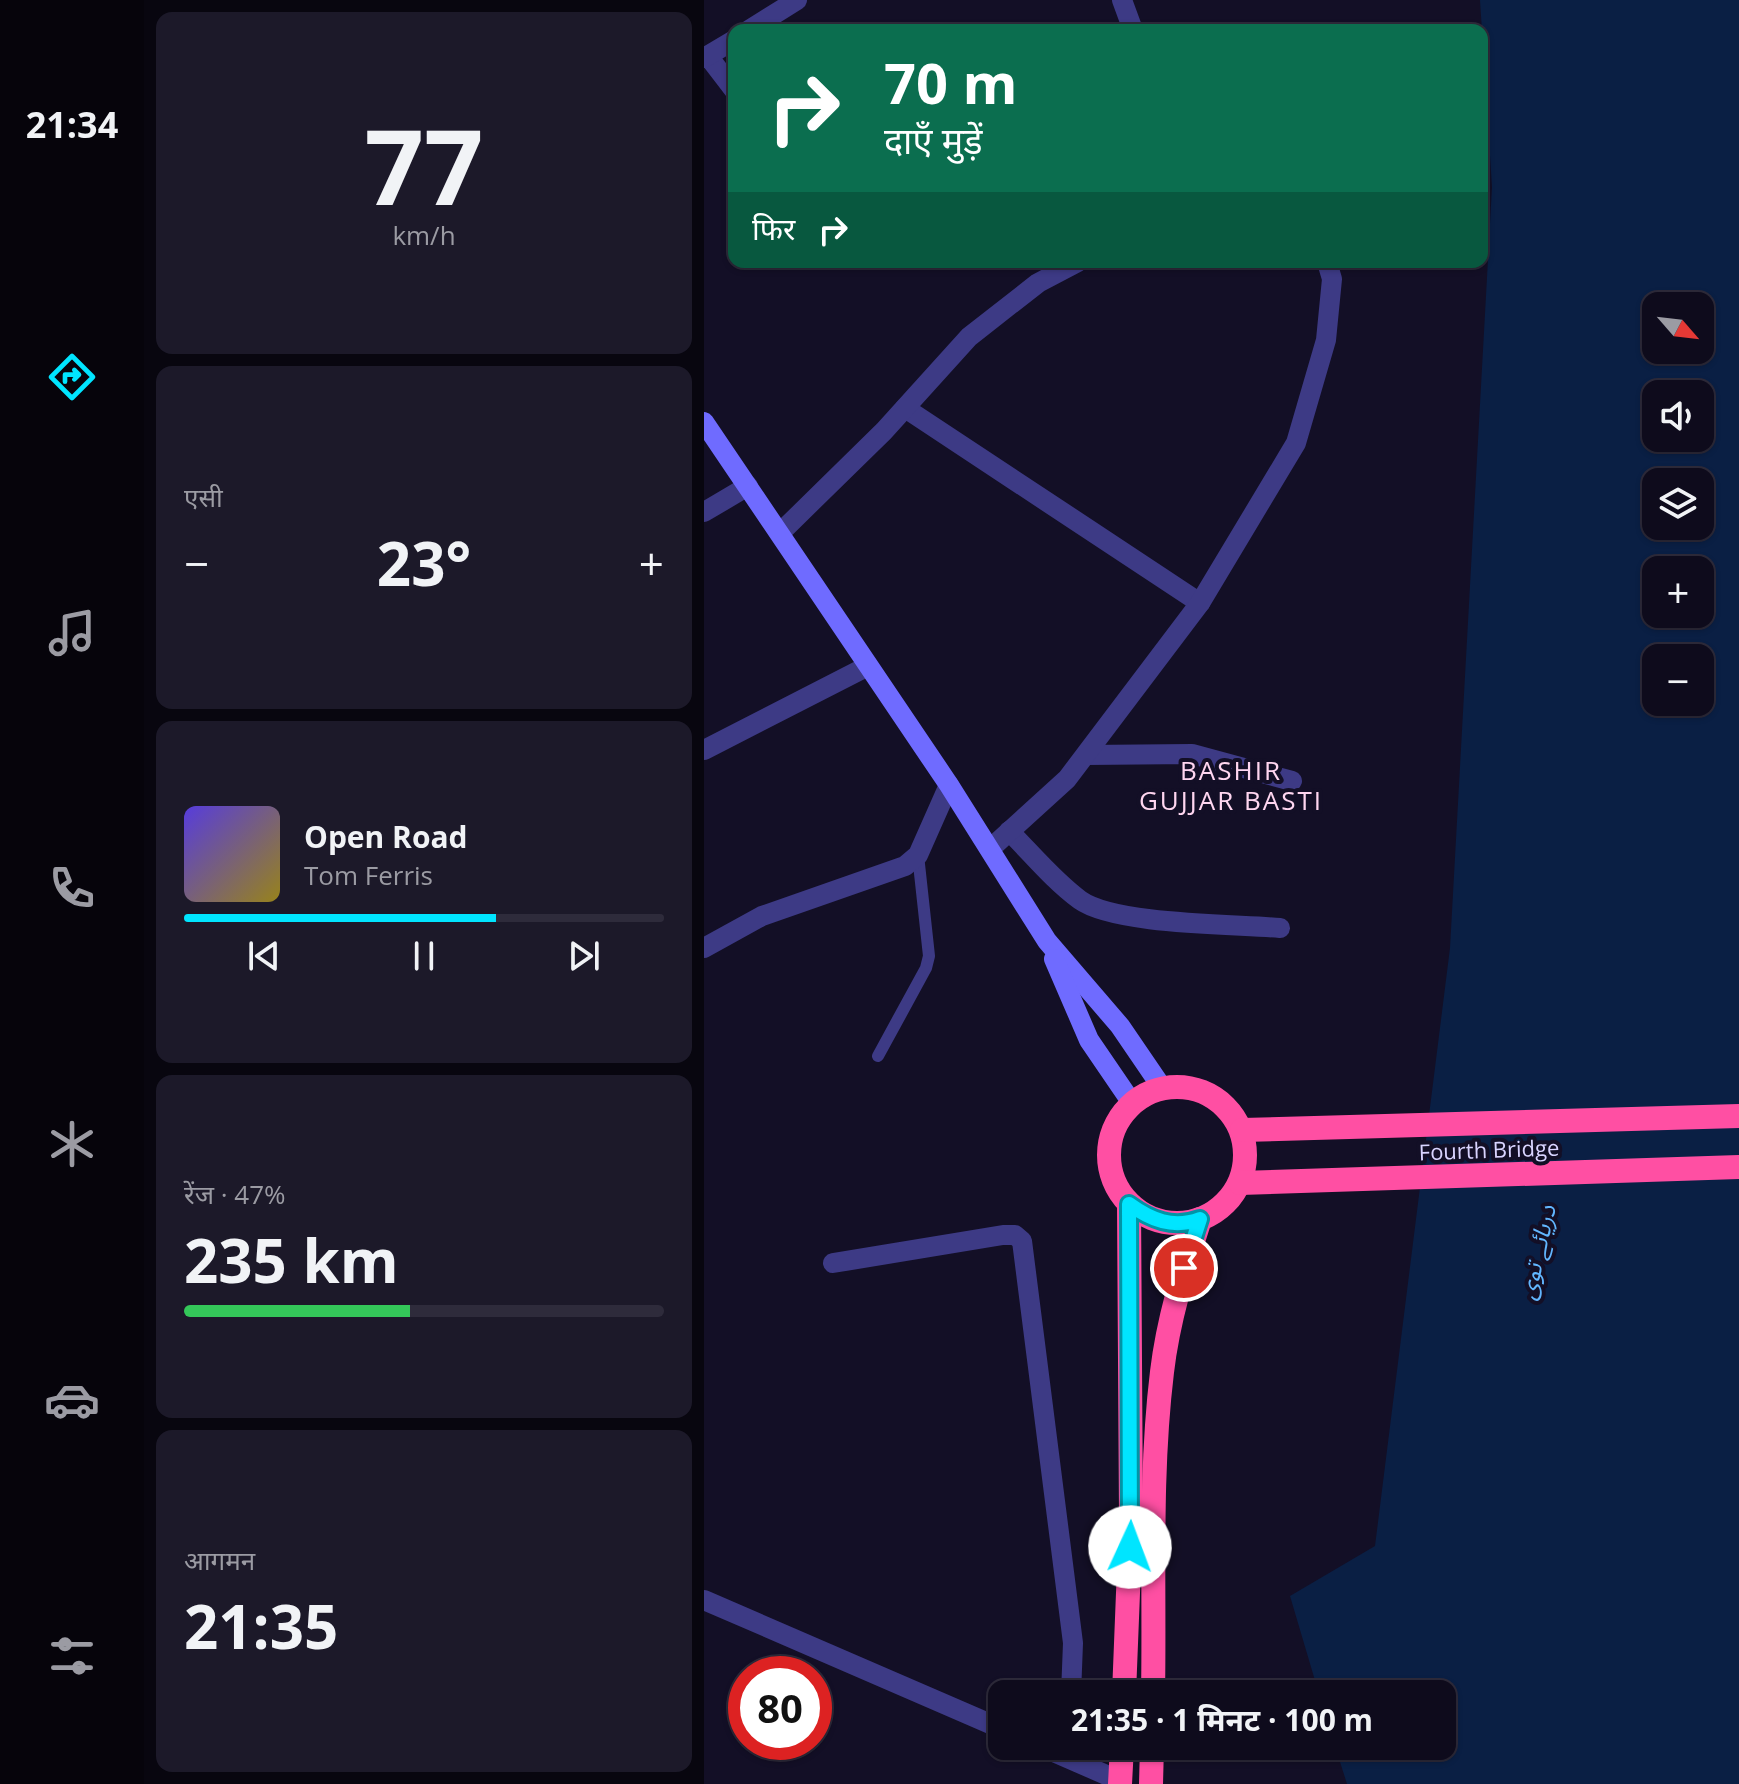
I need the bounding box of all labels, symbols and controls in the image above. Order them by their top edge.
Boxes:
text: 70 m [884,44,1018,120]
icon: right [752,56,856,160]
text: 77 [365,94,483,235]
text: 21:34 [26,100,118,149]
text: दाएँ मुड़ें [884,116,983,165]
text: फिर [752,208,795,249]
icon: right [811,208,855,252]
text: km/h [392,217,456,253]
north arrow [1642,292,1714,364]
map controls [1642,292,1714,716]
icon: directions [44,349,100,405]
button: sound [1642,380,1714,452]
button: layers [1642,468,1714,540]
text: एसी [184,479,223,515]
text: 23° [377,522,471,604]
text: − [184,533,209,593]
text: + [639,533,664,593]
button: + [1642,556,1714,628]
icon: music [44,605,100,661]
button: − [1642,644,1714,716]
district label: BASHIR GUJJAR BASTI [1139,752,1323,818]
text: Open Road [304,816,468,857]
text: Tom Ferris [304,857,433,893]
icon: phone [44,860,100,916]
icon: previous [242,934,286,978]
icon: pause [402,934,446,978]
icon: next [562,934,606,978]
icon: climate [44,1116,100,1172]
street label: Fourth Bridge [1418,1132,1560,1166]
text: रेंज · 47% [184,1176,286,1212]
water label: دریائے توی [1509,1201,1563,1303]
text: 235 km [184,1219,399,1301]
pin [1150,1234,1218,1302]
icon: arrive [1162,1246,1206,1290]
icon: car [44,1372,100,1428]
position arrow [1088,1505,1172,1589]
text: आगमन [184,1542,255,1578]
text: 21:35 [184,1585,338,1667]
icon: filters [44,1628,100,1684]
speed limit sign: 80 [728,1656,832,1760]
text: 21:35 · 1 मिनट · 100 m [1071,1699,1373,1740]

